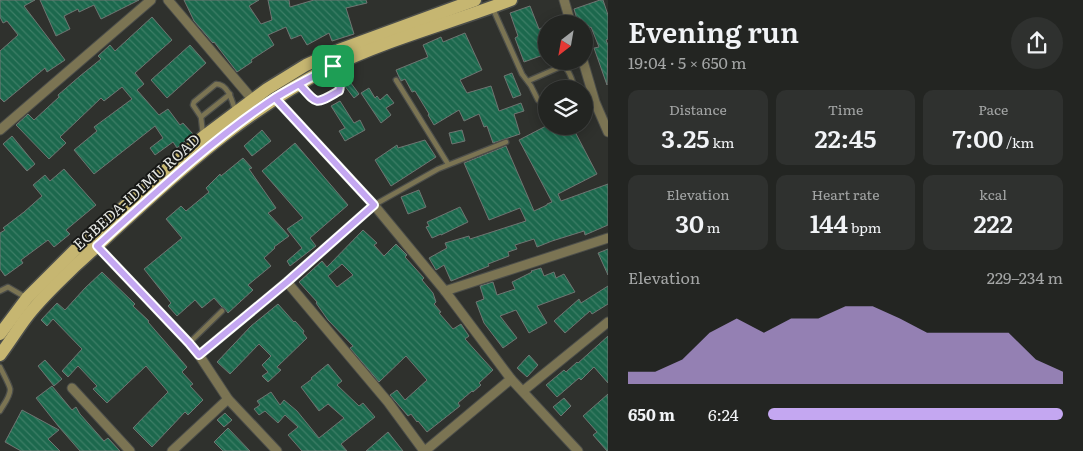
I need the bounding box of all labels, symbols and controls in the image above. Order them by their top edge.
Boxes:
text: Evening run [628,10,799,52]
north arrow [538,15,592,70]
map controls [538,15,593,135]
button: share [1011,17,1063,69]
pin [312,45,354,87]
text: 19:04 · 5 × 650 m [628,50,747,74]
icon: arrive [319,52,347,80]
button: layers [538,80,593,135]
text: Distance [669,99,727,119]
text: Time [828,99,863,119]
text: Pace [978,99,1008,119]
text: 3.25 [661,119,710,156]
text: 22:45 [815,119,876,156]
text: 7:00 [952,119,1003,156]
street label: EGBEDA-IDIMU ROAD [67,128,205,254]
text: km [710,132,734,152]
text: /km [1003,132,1034,152]
text: Elevation [666,184,729,204]
text: Heart rate [812,184,879,204]
text: kcal [979,184,1007,204]
text: 30 [675,204,704,241]
text: 144 [810,204,848,241]
text: 222 [973,204,1013,241]
text: m [704,217,720,237]
text: bpm [848,217,881,237]
text: Elevation [628,265,700,289]
text: 229–234 m [987,265,1063,289]
text: 650 m [628,402,675,426]
text: 6:24 [708,402,739,426]

